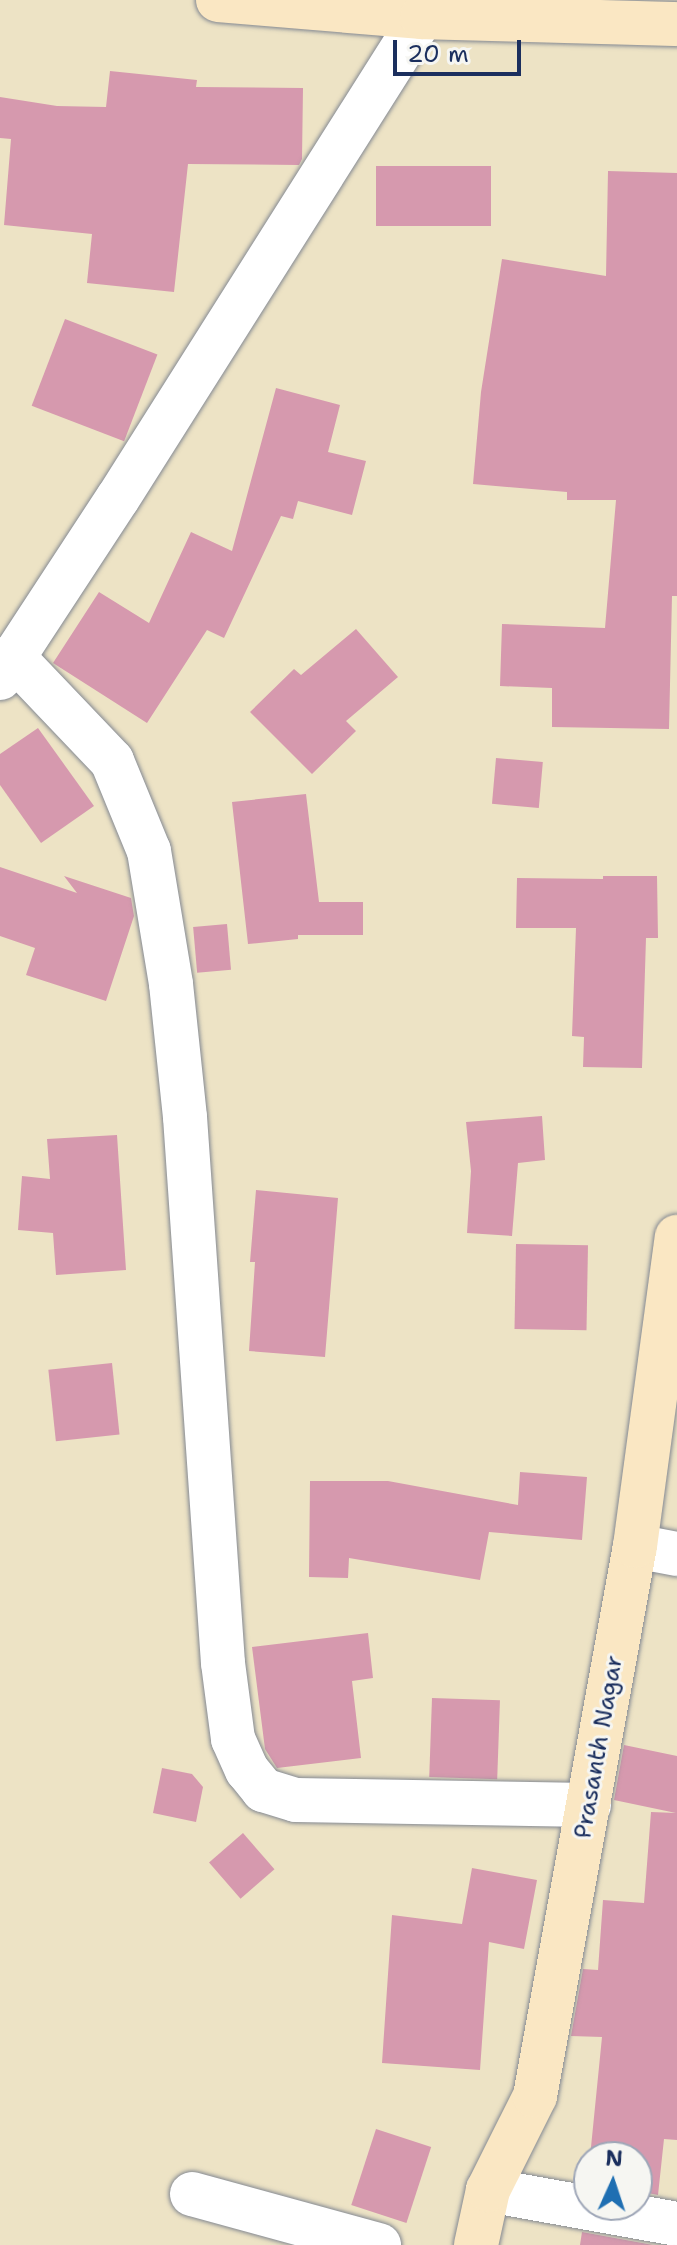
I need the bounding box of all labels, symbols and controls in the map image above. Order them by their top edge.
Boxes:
scale bar [397,24,525,74]
text: 20 m [407,38,469,70]
street label: Prasanth Nagar [569,1653,629,1841]
north arrow [573,2141,653,2221]
text: N [605,2144,624,2173]

